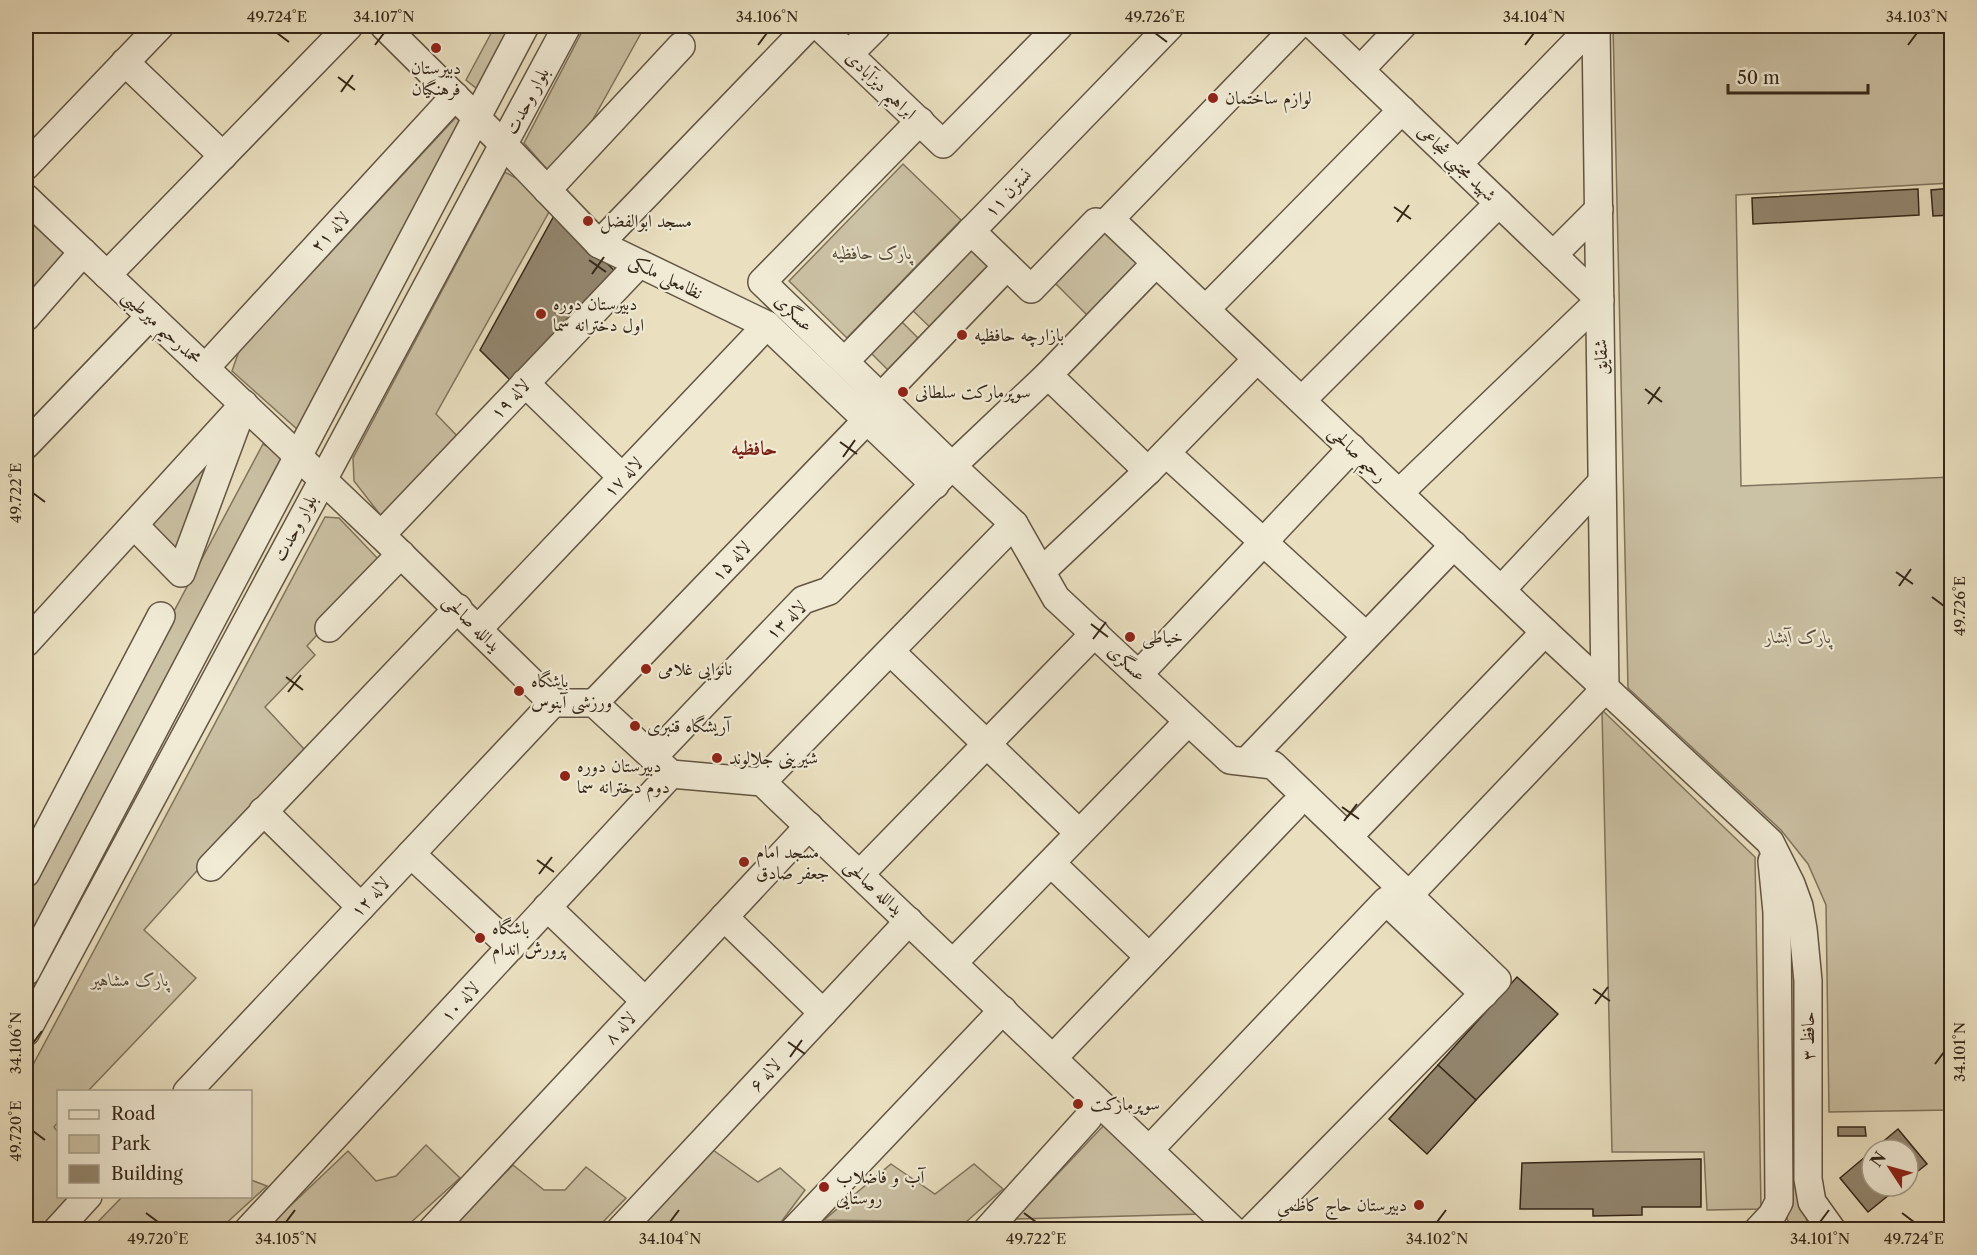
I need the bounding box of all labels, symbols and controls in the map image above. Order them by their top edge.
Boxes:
text: 49.724°E [247,7,307,26]
text: 34.107°N [353,7,415,26]
text: 34.106°N [736,7,798,26]
text: 49.726°E [1125,7,1185,26]
text: 34.104°N [1503,7,1565,26]
text: 34.103°N [1886,7,1948,26]
marker: دبیرستان فرهنگیان [429,41,443,55]
street label: ابراهیم دیزآبادی [836,46,921,129]
place label: دبیرستان فرهنگیان [411,57,461,101]
scale bar [1728,57,1868,95]
street label: بلوار وحدت [500,64,554,138]
text: 50 m [1737,67,1780,89]
place label: لوازم ساختمان [1225,87,1312,114]
marker: لوازم ساختمان [1206,91,1220,105]
street label: شهید مجتبی شجاعی [1410,120,1501,209]
street label: نسترن ۱۱ [980,164,1036,222]
street label: لاله ۲۱ [306,207,354,257]
place label: مسجد ابوالفضل [600,210,692,234]
marker: مسجد ابوالفضل [581,214,595,228]
park label: پارک حافظیه [832,242,914,266]
street label: نظامعلی ملکی [625,250,706,306]
street label: محمدرحیم میرطیبی [113,285,206,374]
street label: عسگری [770,290,818,337]
place label: دبیرستان دوره اول دخترانه سما [553,293,644,336]
marker: دبیرستان دوره اول دخترانه سما [534,307,548,321]
place label: بازارچه حافظیه [974,324,1064,348]
marker: بازارچه حافظیه [955,328,969,342]
street label: شقایق [1590,339,1612,375]
street label: لاله ۱۹ [486,374,534,424]
place label: سوپرمارکت سلطانی [915,381,1031,403]
marker: سوپرمارکت سلطانی [896,385,910,399]
street label: رحیم صالحی [1319,421,1392,492]
district label: حافظیه [731,436,777,460]
street label: لاله ۱۷ [599,452,647,502]
text: 49.722°E [6,463,25,523]
street label: بلوار وحدت [268,491,322,565]
street label: لاله ۱۵ [707,536,755,586]
text: 49.726°E [1950,576,1969,636]
street label: یدالله صالحی [438,590,505,657]
street label: لاله ۱۳ [761,596,811,644]
place label: خیاطی [1142,626,1183,649]
park label: پارک آبشار [1764,626,1833,650]
marker: خیاطی [1123,630,1137,644]
street label: عسگری [1103,640,1151,687]
place label: نانوایی غلامی [658,658,732,681]
marker: نانوایی غلامی [639,662,653,676]
place label: باشگاه ورزشی آبنوس [531,669,612,715]
marker: باشگاه ورزشی آبنوس [512,684,526,698]
place label: آریشگاه قنبری [647,714,732,737]
marker: آریشگاه قنبری [628,719,642,733]
place label: شیرینی جلالوند [729,747,818,770]
marker: شیرینی جلالوند [710,751,724,765]
place label: دبیرستان دوره دوم دخترانه سما [577,755,670,803]
marker: دبیرستان دوره دوم دخترانه سما [558,769,572,783]
place label: مسجد امام جعفر صادق [756,841,829,885]
street label: یدالله صالحی [839,854,908,920]
marker: مسجد امام جعفر صادق [737,855,751,869]
street label: لاله ۱۲ [346,872,394,922]
place label: باشگاه پرورش اندام [492,916,567,965]
marker: باشگاه پرورش اندام [473,931,487,945]
park label: پارک مشاهیر [89,969,171,993]
street label: لاله ۱۰ [436,977,484,1027]
street label: لاله ۸ [599,1007,641,1049]
street label: حافظ ۳ [1797,1011,1819,1061]
text: 34.106°N [6,1012,25,1074]
text: 34.101°N [1950,1022,1969,1082]
street label: لاله ۶ [744,1054,786,1096]
legend [57,1090,252,1198]
place label: سوپرمارکت [1090,1093,1160,1115]
marker: سوپرمارکت [1071,1097,1085,1111]
text: 49.720°E [6,1100,25,1162]
text: Road [111,1103,156,1125]
text: Park [111,1133,152,1155]
north arrow [1860,1138,1920,1198]
text: N [1866,1148,1890,1171]
text: Building [111,1163,183,1185]
place label: آب و فاضلاب روستایی [836,1166,927,1210]
marker: آب و فاضلاب روستایی [817,1180,831,1194]
place label: دبیرستان حاج کاظمی [1277,1194,1407,1221]
marker: دبیرستان حاج کاظمی [1412,1198,1426,1212]
text: 49.720°E [127,1229,189,1248]
text: 34.105°N [255,1229,317,1248]
text: 34.104°N [639,1229,701,1248]
text: 49.722°E [1006,1229,1066,1248]
text: 34.102°N [1406,1229,1468,1248]
text: 34.101°N [1790,1229,1850,1248]
text: 49.724°E [1884,1229,1944,1248]

